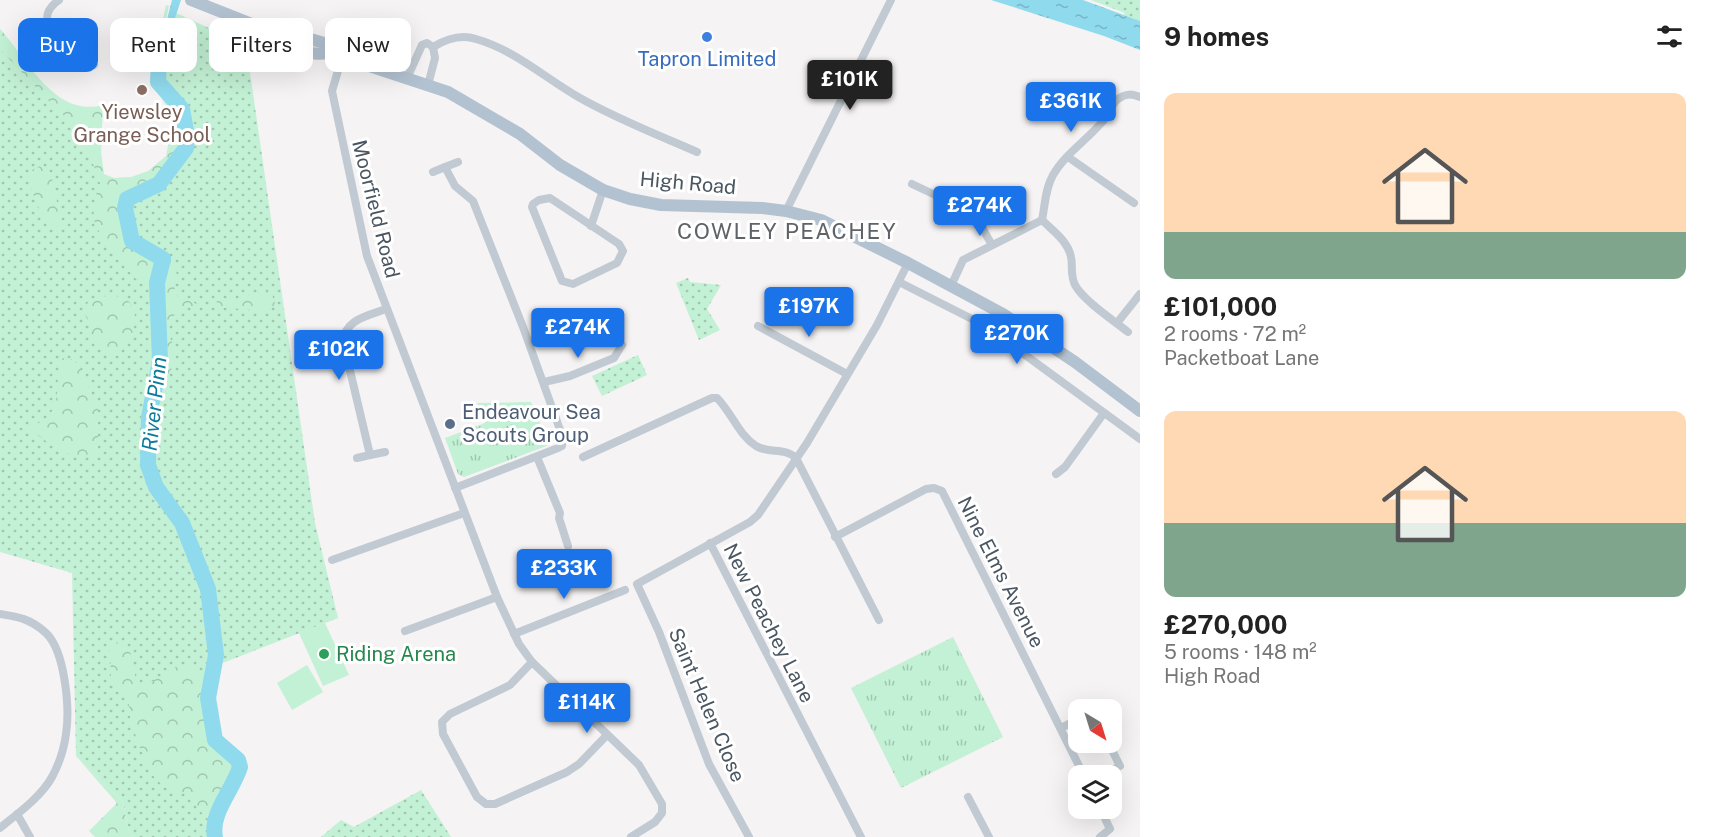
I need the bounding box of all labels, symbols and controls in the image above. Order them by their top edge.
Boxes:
chip: Buy [18,18,98,72]
chip: Rent [110,18,197,72]
chip: Filters [209,18,313,72]
chip: New [325,18,411,72]
icon: filters [1653,20,1686,53]
text: 9 homes [1164,21,1269,52]
marker: Tapron Limited [700,30,714,44]
place label: Tapron Limited [638,47,776,71]
pin: £101K [808,60,892,111]
text: £101K [821,67,879,91]
pin: £361K [1029,82,1113,133]
marker: Yiewsley Grange School [135,83,149,97]
text: £361K [1040,89,1102,113]
place label: Yiewsley Grange School [73,100,211,147]
icon: home [1371,132,1479,240]
street label: Moorfield Road [347,137,405,281]
street label: High Road [639,167,737,199]
pin: £274K [938,186,1022,237]
text: £274K [947,193,1013,217]
district label: COWLEY PEACHEY [677,218,897,244]
pin: £197K [767,287,851,338]
text: £101,000 [1164,291,1277,322]
text: £197K [778,294,840,318]
pin: £274K [536,308,620,359]
pin: £270K [975,314,1059,365]
text: £274K [545,315,611,339]
text: £270K [984,321,1050,345]
text: 2 rooms · 72 m² [1164,322,1306,346]
pin: £102K [297,330,381,381]
text: £102K [308,337,370,361]
text: Packetboat Lane [1164,346,1319,370]
water label: River Pinn [137,356,171,452]
place label: Endeavour Sea Scouts Group [462,400,601,447]
marker: Endeavour Sea Scouts Group [443,417,457,431]
icon: home [1371,450,1479,558]
street label: Nine Elms Avenue [952,492,1050,652]
street label: New Peachey Lane [718,539,820,707]
pin: £233K [522,549,606,600]
text: £233K [531,556,597,580]
text: £270,000 [1164,609,1287,640]
street label: Saint Helen Close [664,624,750,786]
text: 5 rooms · 148 m² [1164,640,1317,664]
place label: Riding Arena [336,642,456,666]
marker: Riding Arena [317,647,331,661]
text: High Road [1164,664,1260,688]
pin: £114K [545,683,629,734]
text: £114K [558,690,616,714]
north arrow [1068,699,1122,753]
map controls [1068,699,1122,819]
button: layers [1068,765,1122,819]

